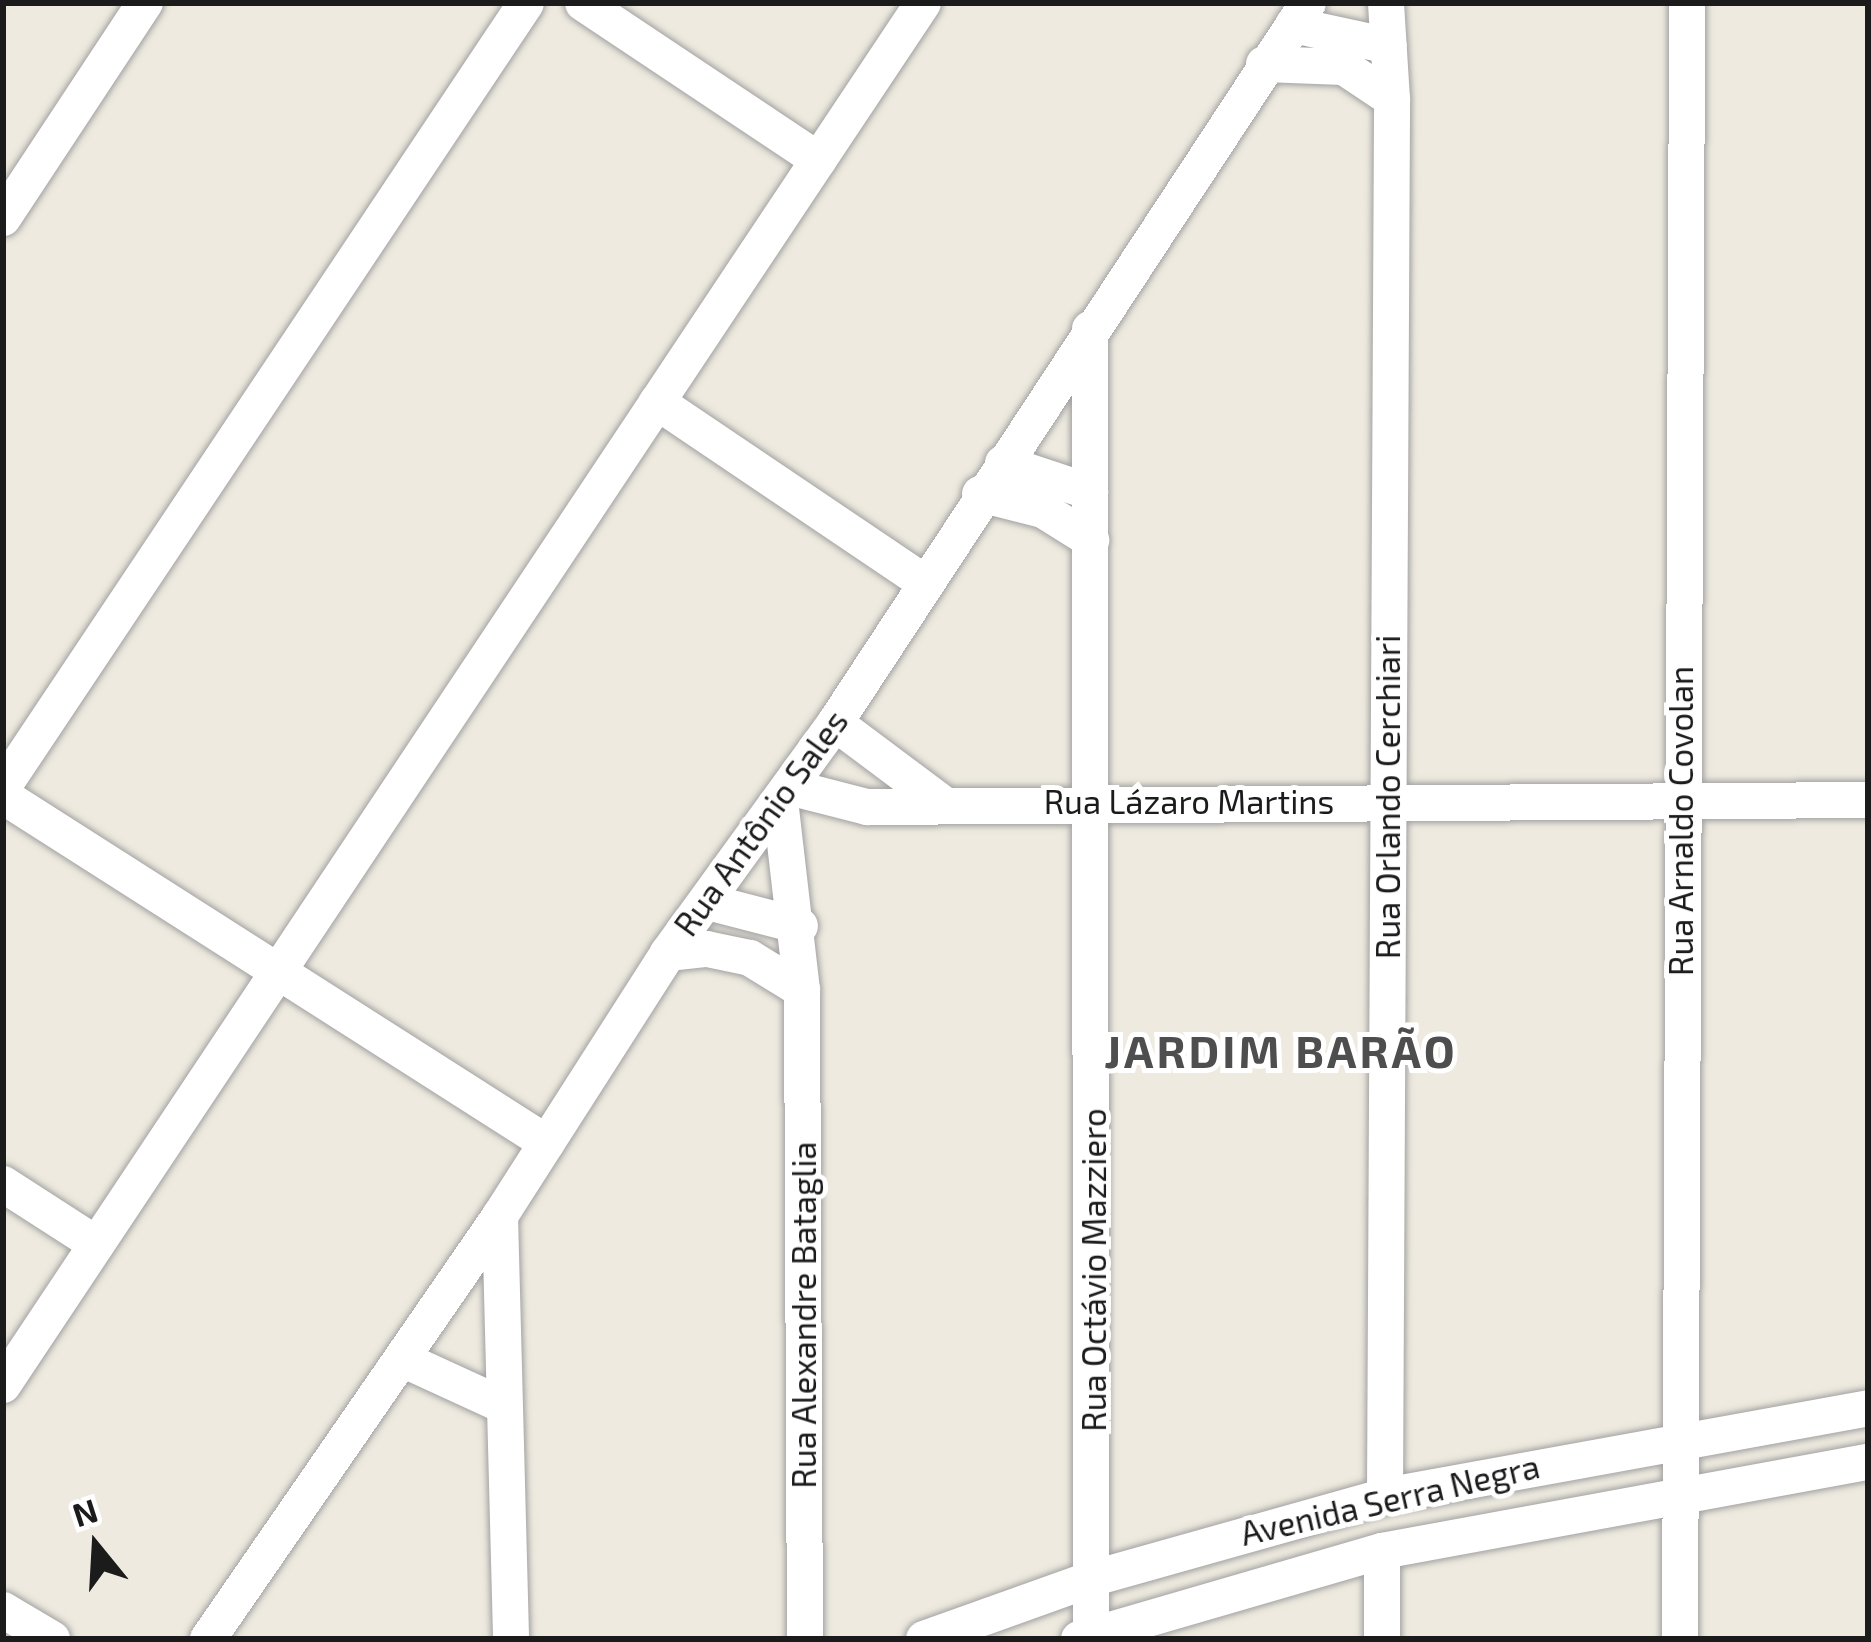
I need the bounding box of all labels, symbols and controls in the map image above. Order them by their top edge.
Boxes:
street label: Rua Orlando Cerchiari [1368,635,1408,959]
street label: Rua Arnaldo Covolan [1661,665,1701,977]
street label: Rua Antônio Sales [666,702,856,944]
street label: Rua Lázaro Martins [1044,782,1334,822]
district label: JARDIM BARÃO [1104,1024,1458,1078]
street label: Rua Octávio Mazziero [1074,1108,1114,1432]
street label: Rua Alexandre Bataglia [784,1141,824,1489]
street label: Avenida Serra Negra [1237,1446,1543,1554]
north arrow [36,1486,156,1606]
text: N [67,1489,102,1534]

